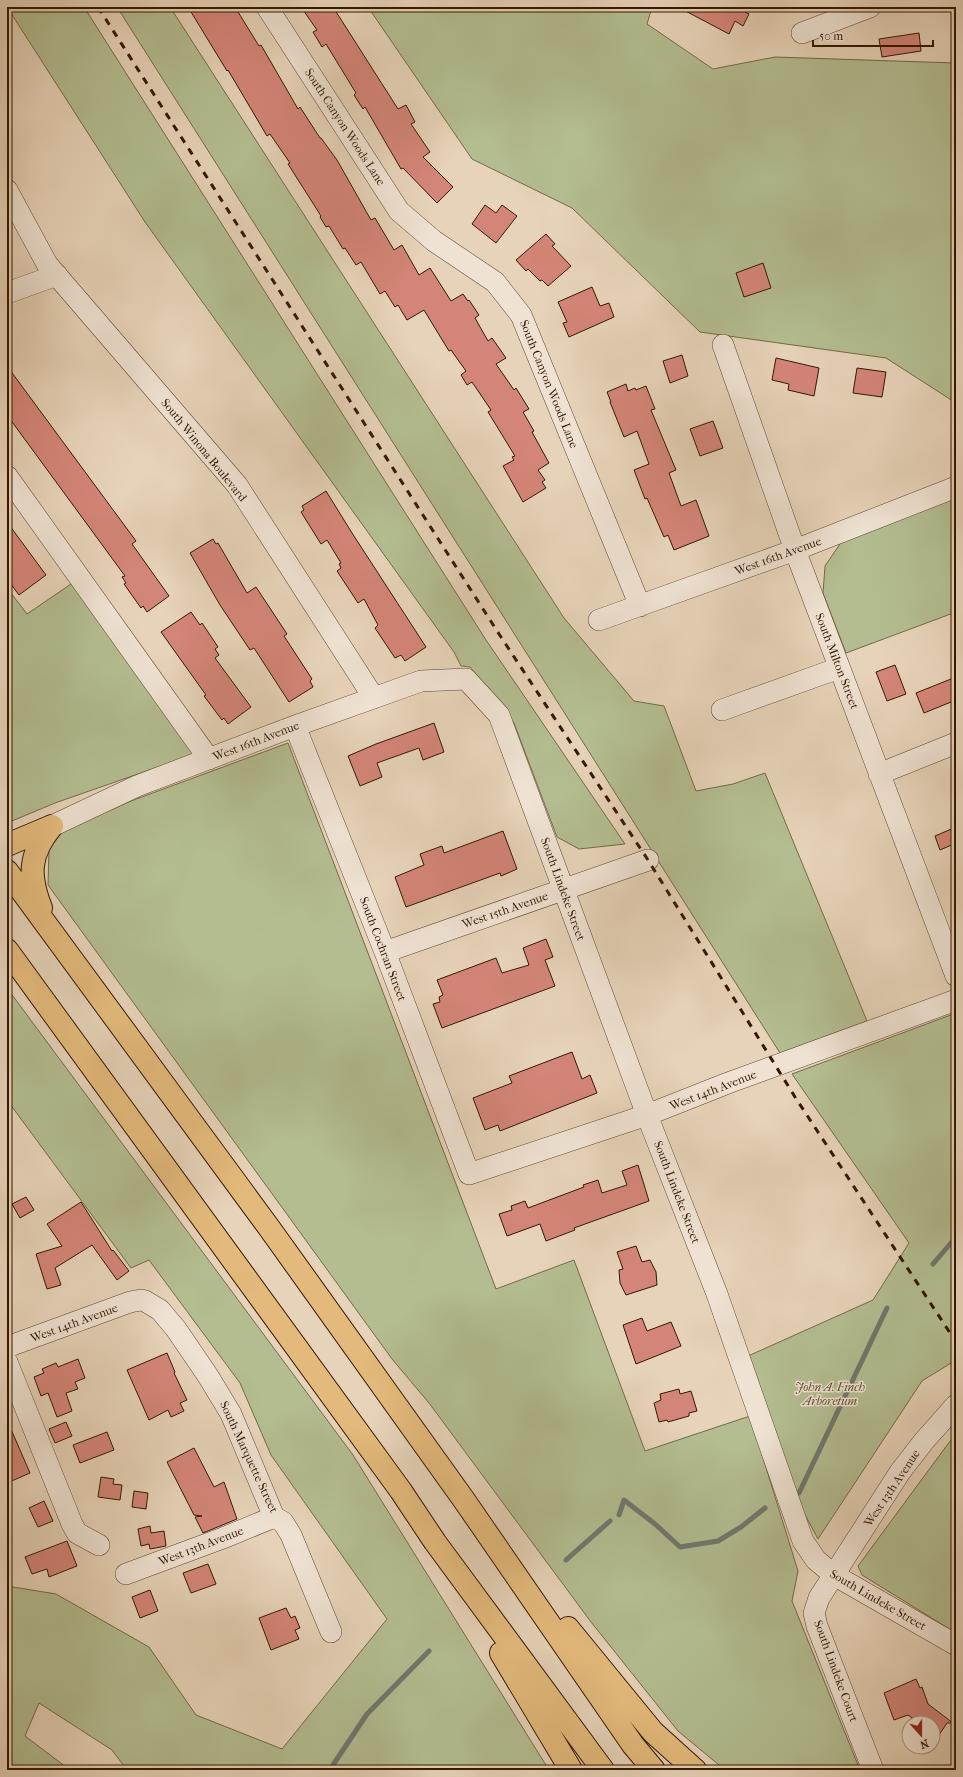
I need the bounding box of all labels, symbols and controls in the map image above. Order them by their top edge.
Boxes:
scale bar [813,22,933,48]
text: 50 m [819,29,843,43]
street label: South Canyon Woods Lane [302,66,388,188]
street label: South Canyon Woods Lane [517,318,581,450]
street label: South Winona Boulevard [158,396,250,505]
street label: West 16th Avenue [732,534,823,579]
street label: South Milton Street [812,611,862,712]
street label: West 16th Avenue [210,718,301,764]
street label: South Lindeke Street [538,835,588,943]
street label: West 15th Avenue [459,889,550,932]
street label: South Cochran Street [357,895,410,1004]
street label: West 14th Avenue [667,1067,758,1113]
street label: South Lindeke Street [651,1139,703,1246]
street label: West 14th Avenue [27,1301,120,1346]
park label: John A. Finch Arboretum [795,1380,865,1408]
street label: South Marquette Street [217,1399,281,1516]
street label: West 13th Avenue [861,1447,923,1530]
street label: West 13th Avenue [156,1523,245,1569]
street label: South Lindeke Street [827,1567,929,1634]
street label: South Lindeke Court [811,1618,861,1725]
north arrow [901,1715,941,1755]
text: N [918,1736,931,1752]

